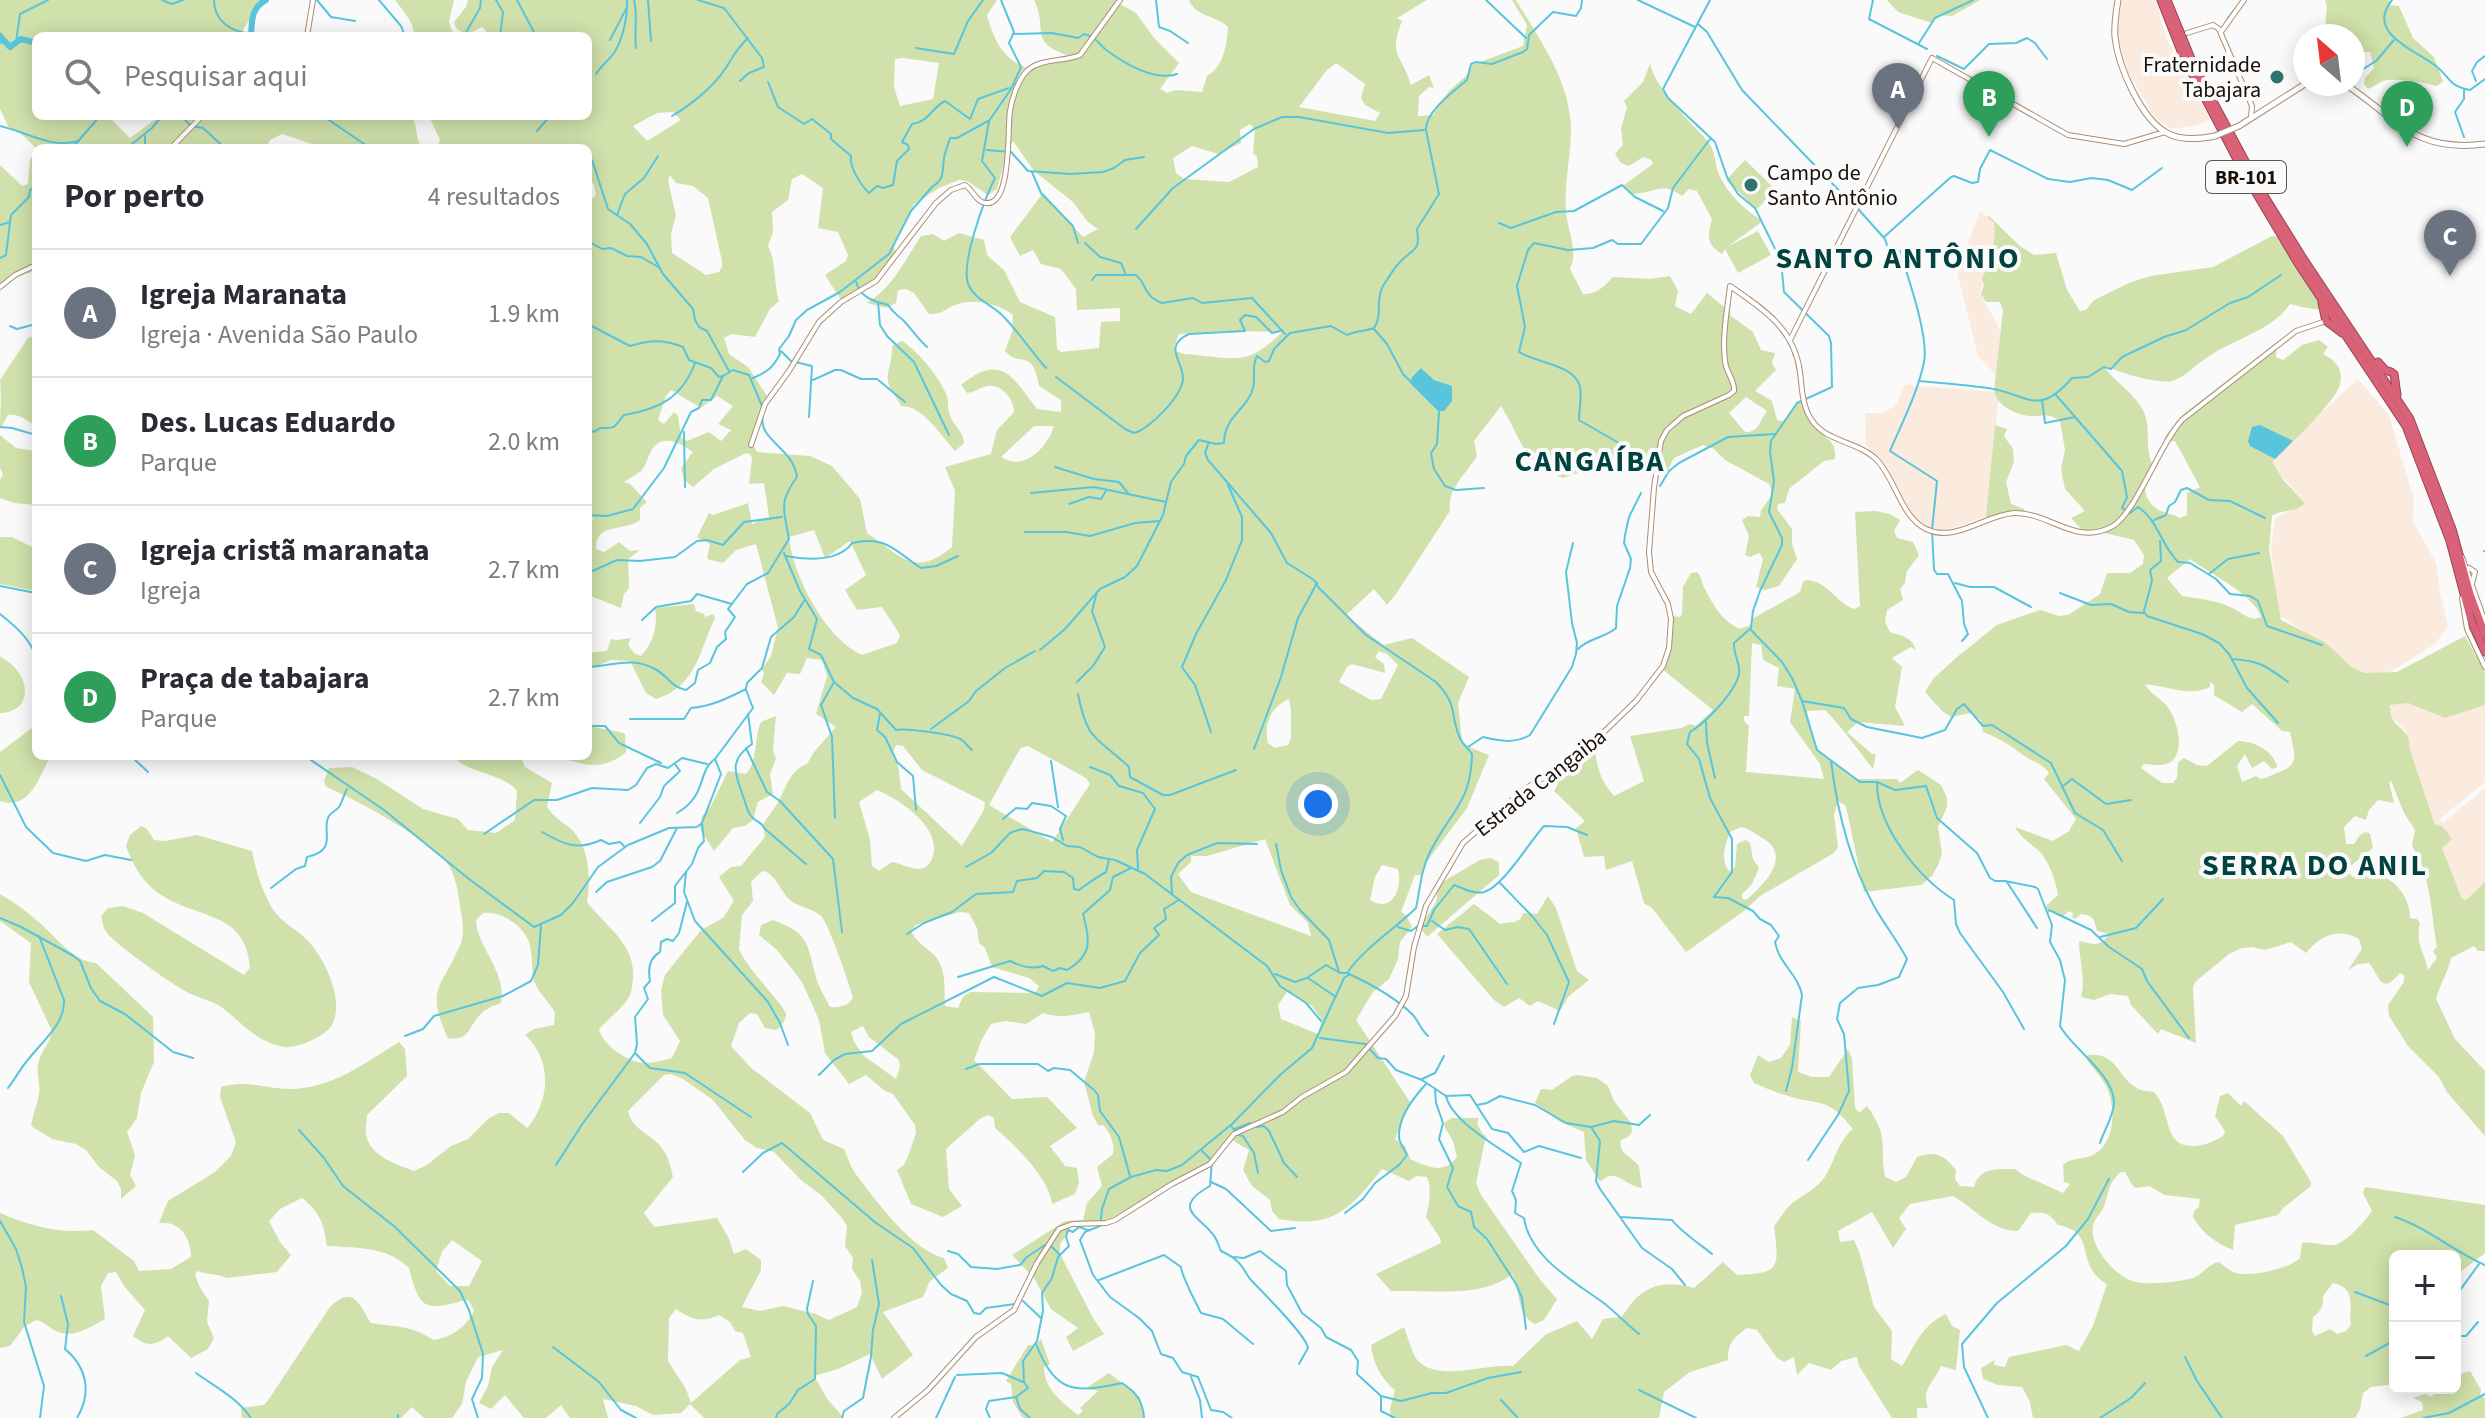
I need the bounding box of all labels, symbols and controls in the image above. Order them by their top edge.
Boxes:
north arrow [2293,24,2365,96]
search box [32,32,592,120]
place label: Fraternidade Tabajara [2143,49,2261,106]
icon: search [60,54,104,98]
text: Pesquisar aqui [124,55,308,98]
pin: A [1872,63,1924,129]
marker: Fraternidade Tabajara [2268,68,2286,86]
pin: B [1963,71,2015,137]
pin: D [2381,81,2433,147]
place label: Campo de Santo Antônio [1767,157,1898,214]
road number: BR-101 [2206,161,2286,193]
text: Por perto [64,172,205,221]
marker: Campo de Santo Antônio [1742,176,1760,194]
text: 4 resultados [428,178,560,215]
pin: C [2424,210,2476,276]
district label: SANTO ANTÔNIO [1775,237,2021,280]
text: Igreja Maranata [140,273,347,316]
text: A [83,295,97,332]
text: 1.9 km [488,295,560,332]
text: Igreja · Avenida São Paulo [140,316,418,353]
text: Des. Lucas Eduardo [140,401,396,444]
text: B [82,423,98,460]
text: 2.0 km [488,423,560,460]
district label: CANGAÍBA [1514,440,1666,483]
text: Parque [140,444,217,481]
text: Igreja cristã maranata [140,529,430,572]
text: C [82,551,98,588]
text: 2.7 km [488,551,560,588]
text: Igreja [140,572,201,609]
text: Praça de tabajara [140,657,369,700]
text: D [82,679,98,716]
text: 2.7 km [488,679,560,716]
text: Parque [140,700,217,737]
street label: Estrada Cangaiba [1468,721,1613,845]
your location [1298,784,1338,824]
district label: SERRA DO ANIL [2202,844,2428,887]
map controls [2389,1250,2461,1394]
button: + [2389,1250,2461,1322]
button: − [2389,1322,2461,1394]

